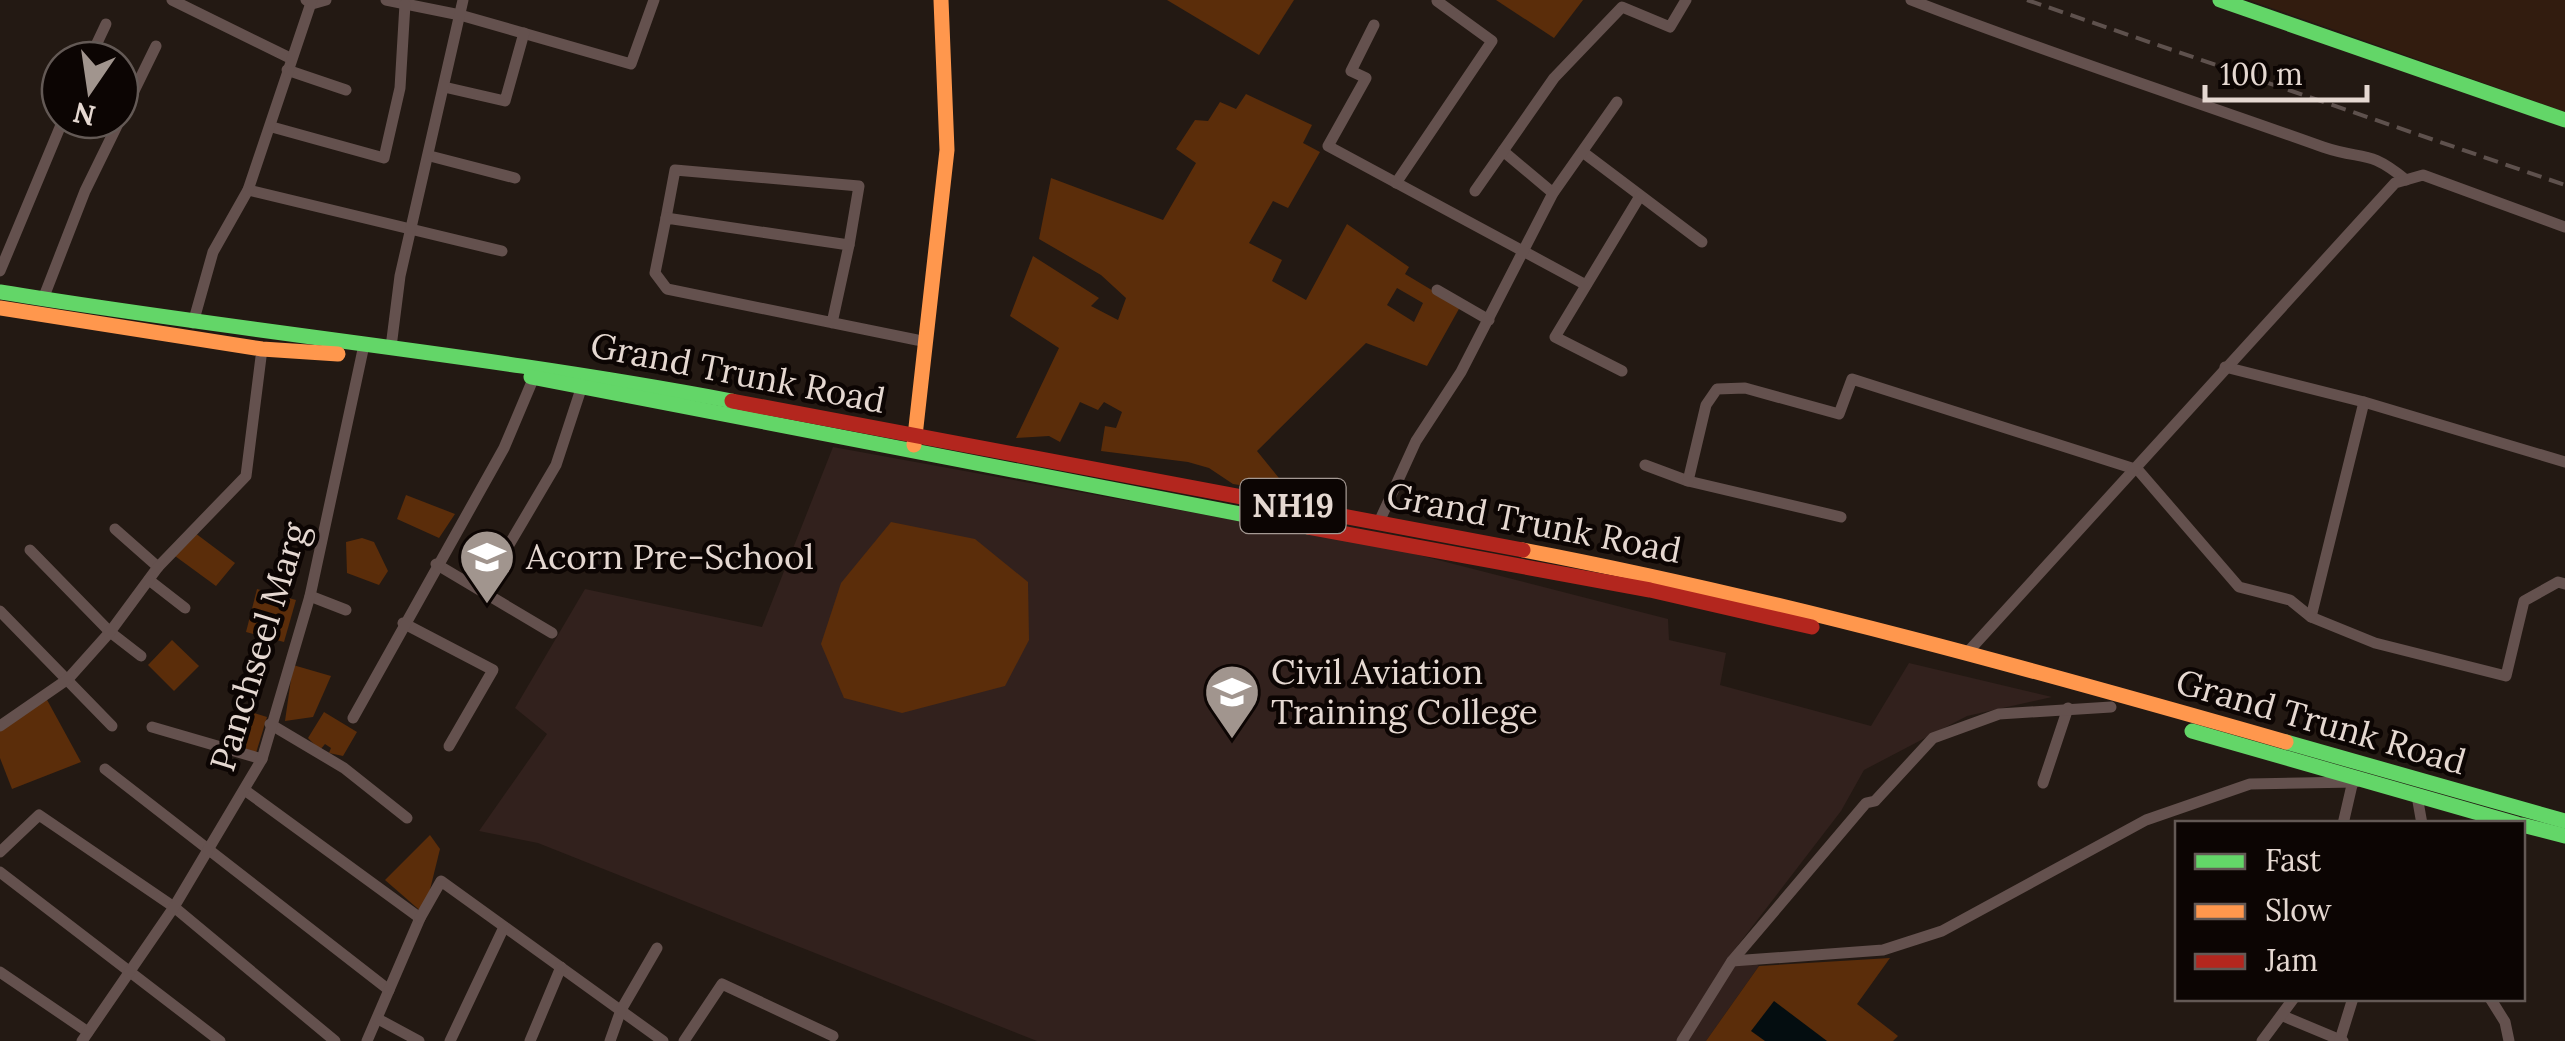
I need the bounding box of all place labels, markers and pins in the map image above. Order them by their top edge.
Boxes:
school or university icon: Acorn Pre-School [457,527,517,606]
place label: Acorn Pre-School [525,534,814,579]
place label: Civil Aviation Training College [1271,649,1538,734]
school or university icon: Civil Aviation Training College [1202,662,1262,741]

